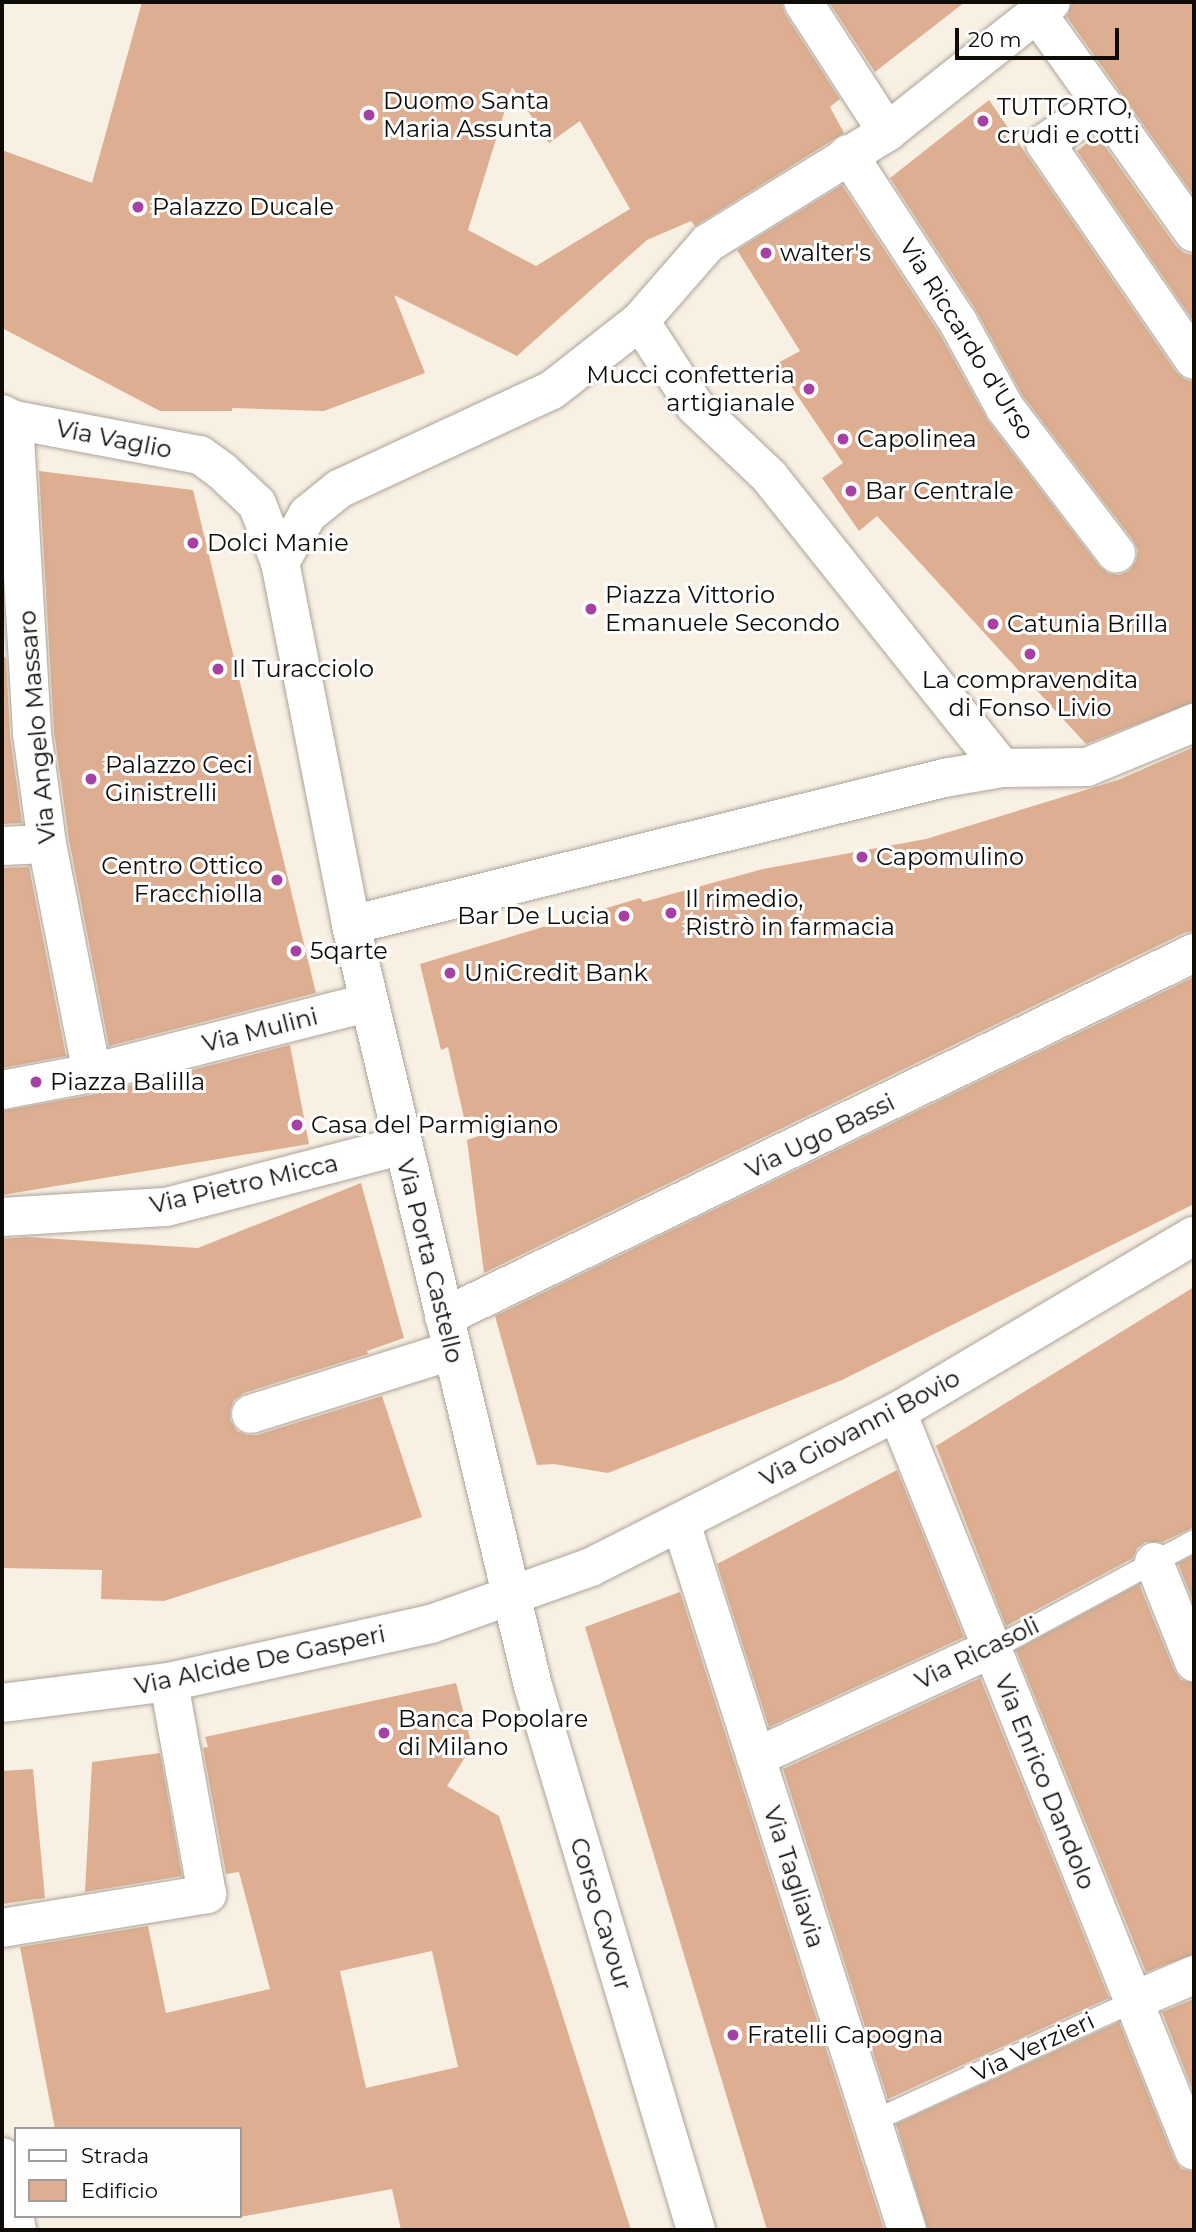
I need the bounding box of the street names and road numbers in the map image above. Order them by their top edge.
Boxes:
street label: Via Riccardo d'Urso [893,233,1041,445]
street label: Via Vaglio [54,414,174,464]
street label: Via Angelo Massaro [12,609,62,845]
street label: Via Mulini [199,1002,321,1058]
street label: Via Ugo Bassi [741,1088,899,1184]
street label: Via Pietro Micca [147,1148,341,1220]
street label: Via Porta Castello [391,1156,469,1366]
street label: Via Giovanni Bovio [755,1363,965,1493]
street label: Via Ricasoli [910,1611,1044,1695]
street label: Via Alcide De Gasperi [132,1619,388,1701]
street label: Via Enrico Dandolo [989,1670,1101,1894]
street label: Via Tagliavia [758,1802,830,1952]
street label: Corso Cavour [564,1834,638,1994]
street label: Via Verzieri [967,2006,1099,2088]

